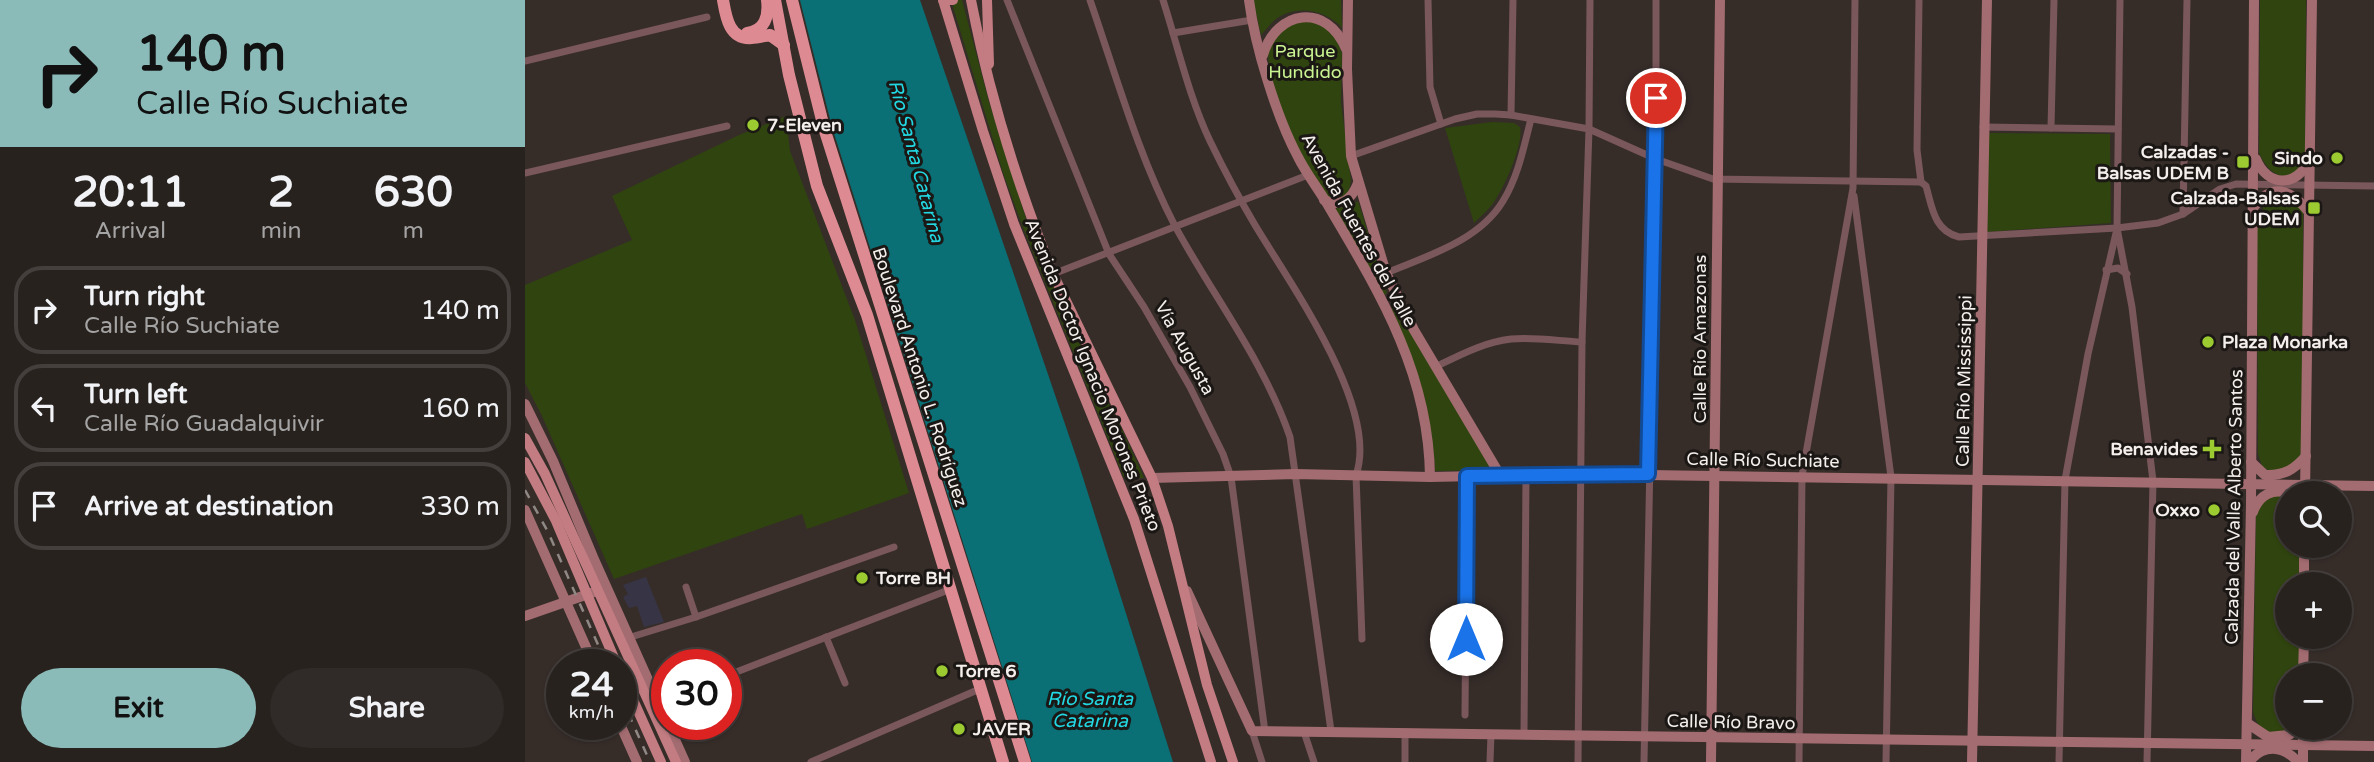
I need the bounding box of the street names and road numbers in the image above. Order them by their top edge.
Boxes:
street label: Avenida Fuentes del Valle [1297,129,1421,331]
street label: Avenida Doctor Ignacio Morones Prieto [1020,215,1166,535]
street label: Boulevard Antonio L. Rodríguez [868,244,972,510]
street label: Calle Río Amazonas [1689,255,1711,423]
street label: Calle Río Mississippi [1952,295,1976,467]
street label: Vía Augusta [1150,297,1220,399]
street label: Calzada del Valle Alberto Santos [2221,369,2247,645]
street label: Calle Río Suchiate [1686,448,1840,472]
street label: Calle Río Bravo [1666,710,1796,734]

